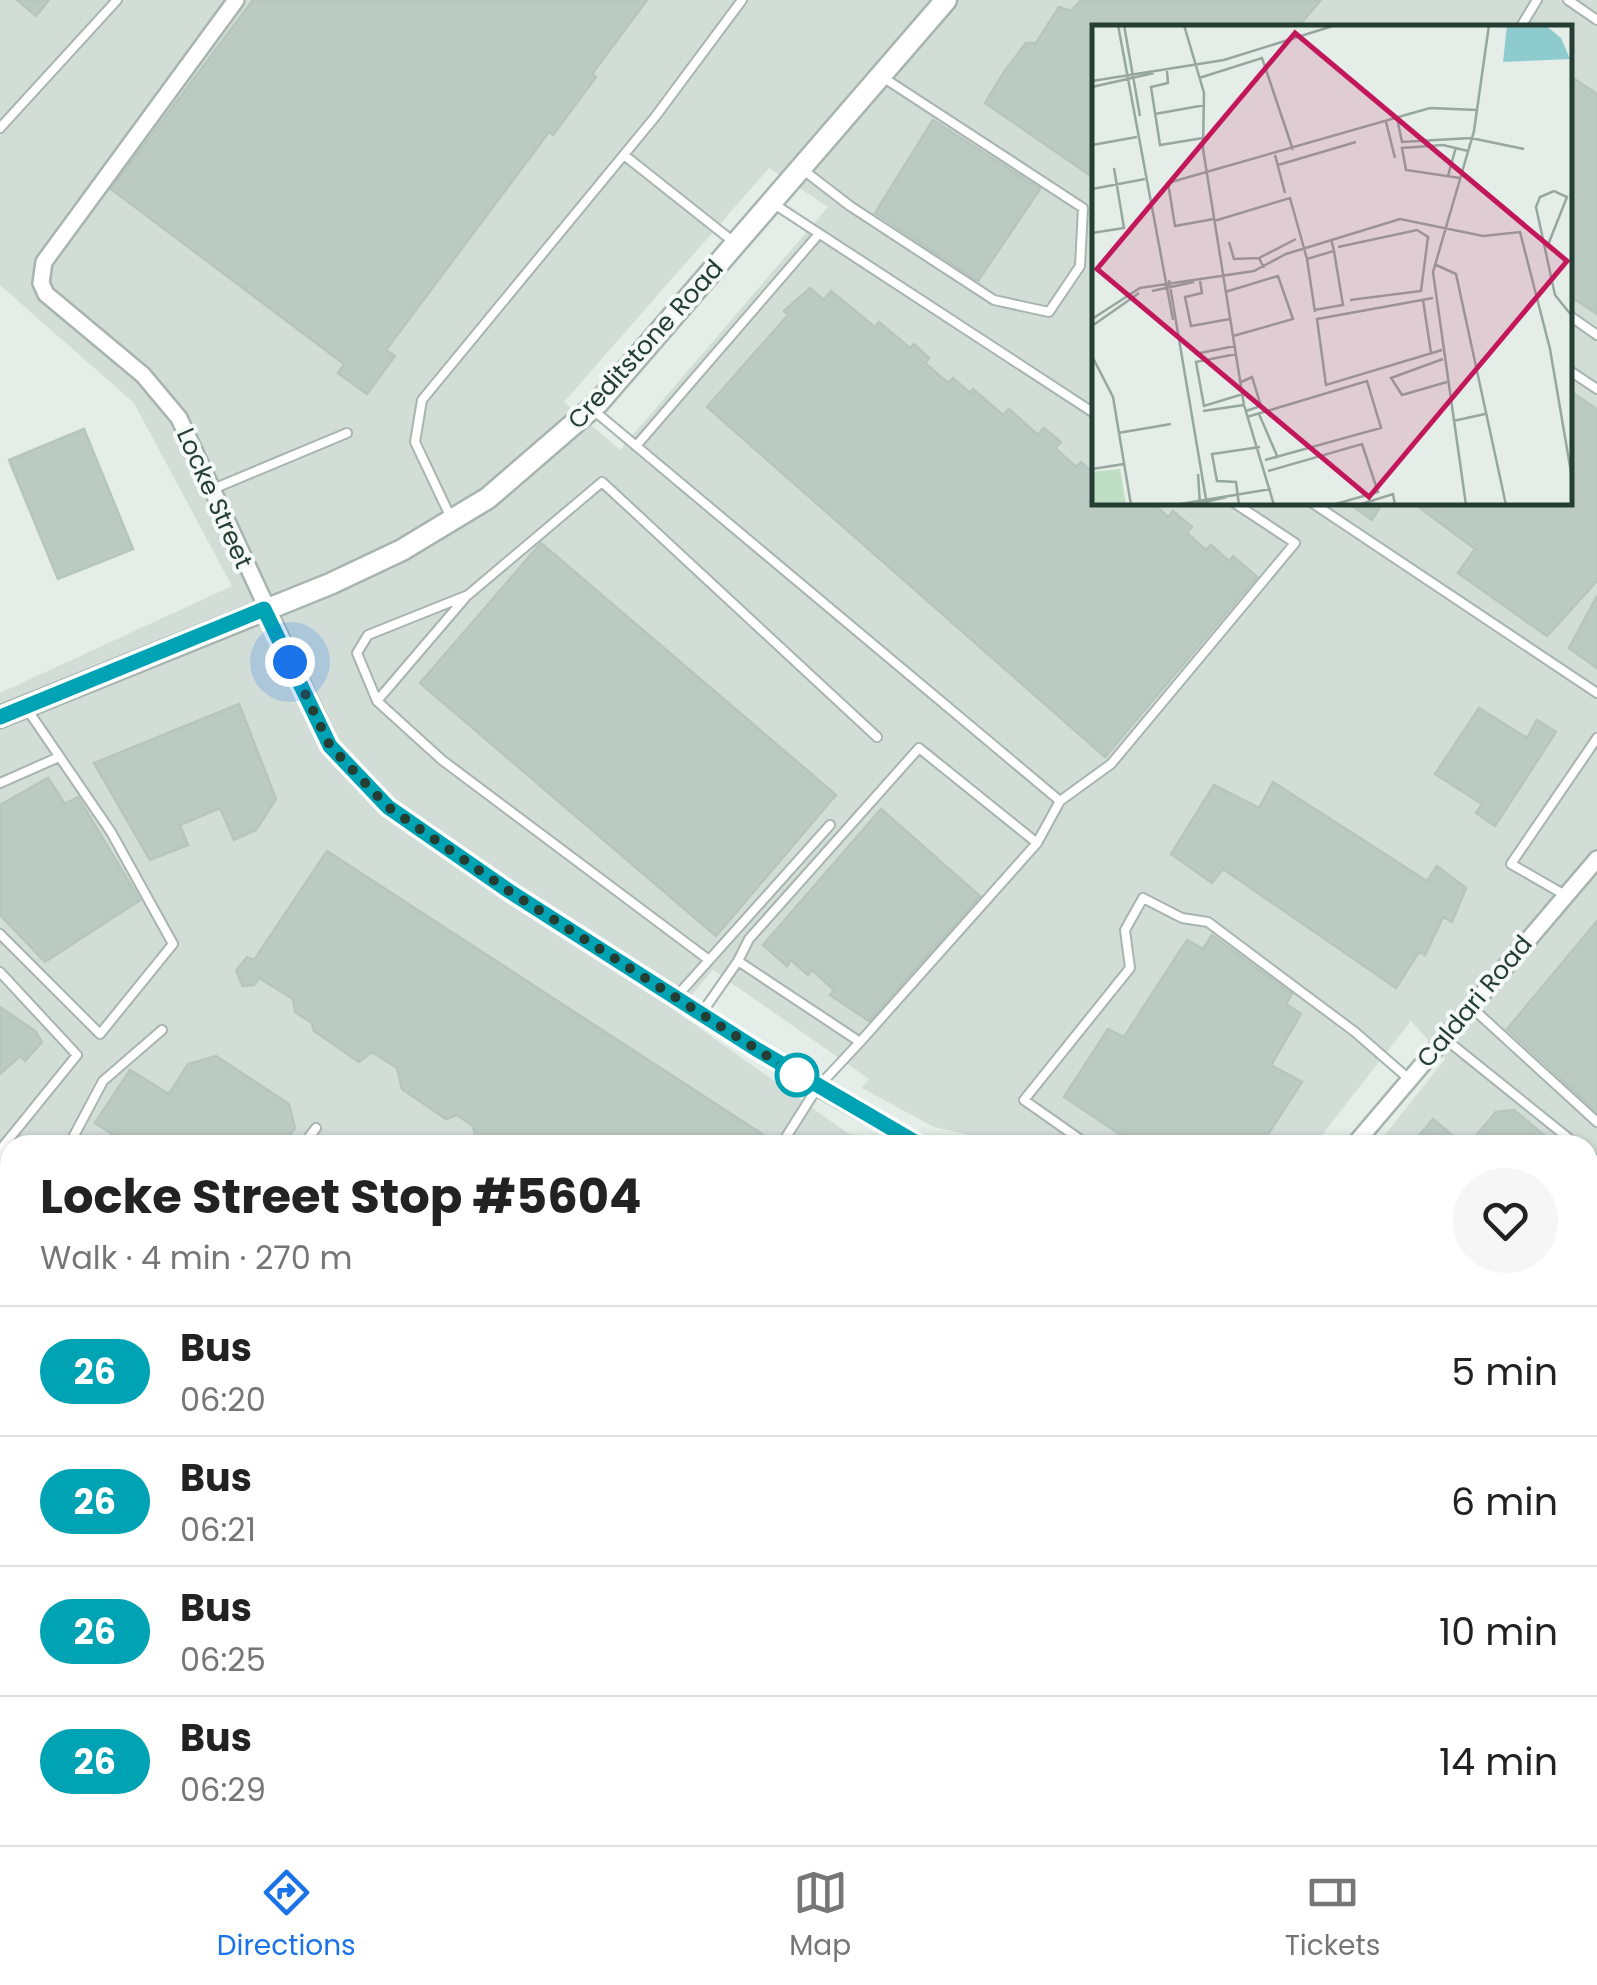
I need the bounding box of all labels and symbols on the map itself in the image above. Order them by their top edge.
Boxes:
inset map [1092,25,1572,505]
street label: Creditstone Road [560,252,731,437]
street label: Locke Street [168,422,261,574]
your location [265,637,315,687]
street label: Caldari Road [1408,928,1540,1075]
unlabelled marker [776,1054,818,1096]

